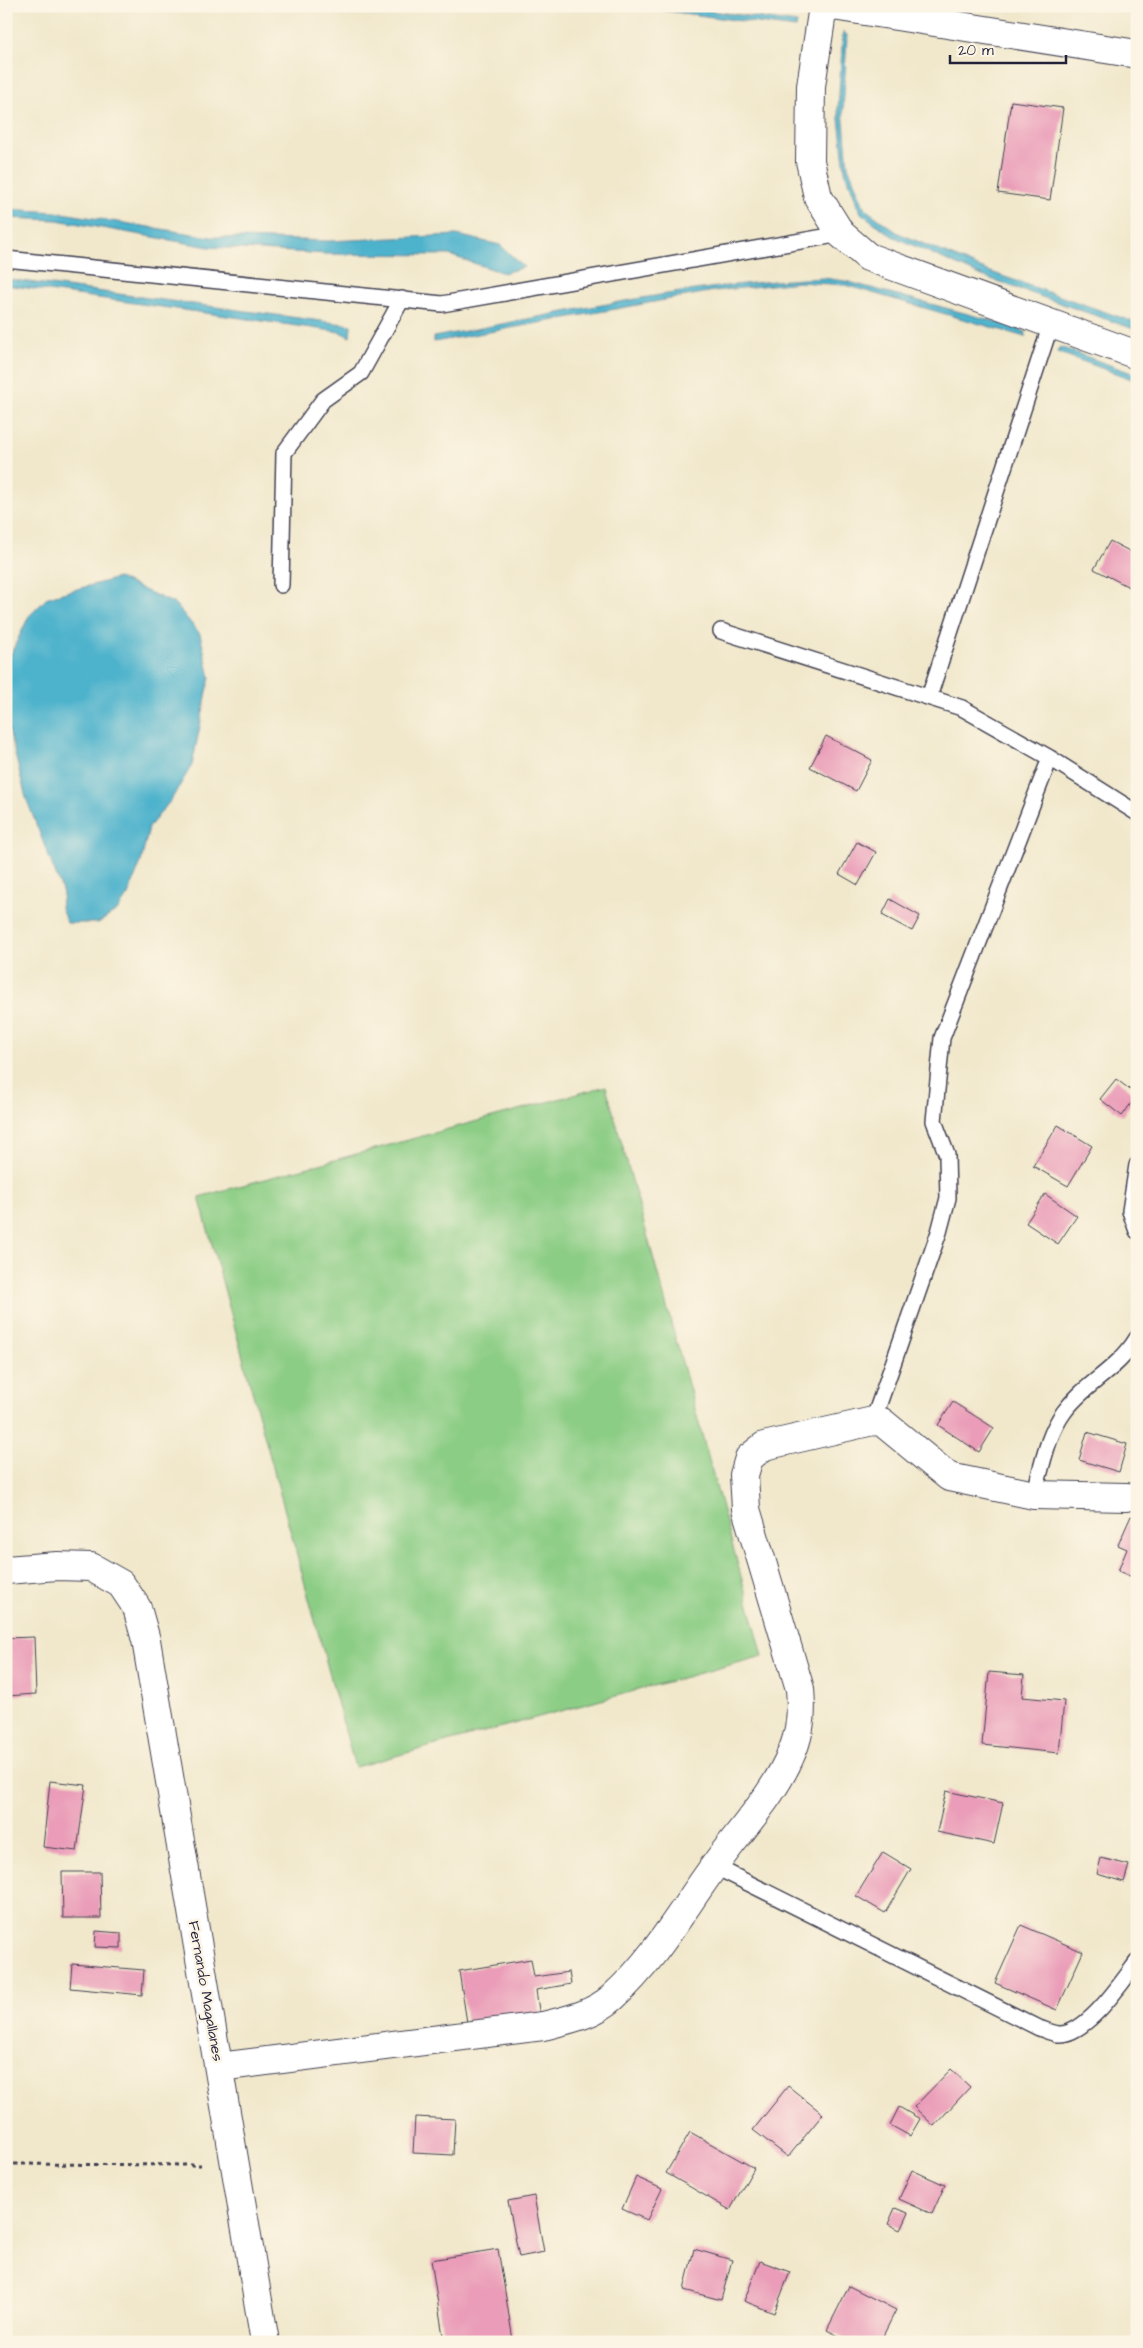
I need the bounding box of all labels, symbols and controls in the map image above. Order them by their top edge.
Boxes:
scale bar [950,32,1067,64]
text: 20 m [958,40,994,61]
street label: Fernando Magallanes [182,1919,228,2064]

